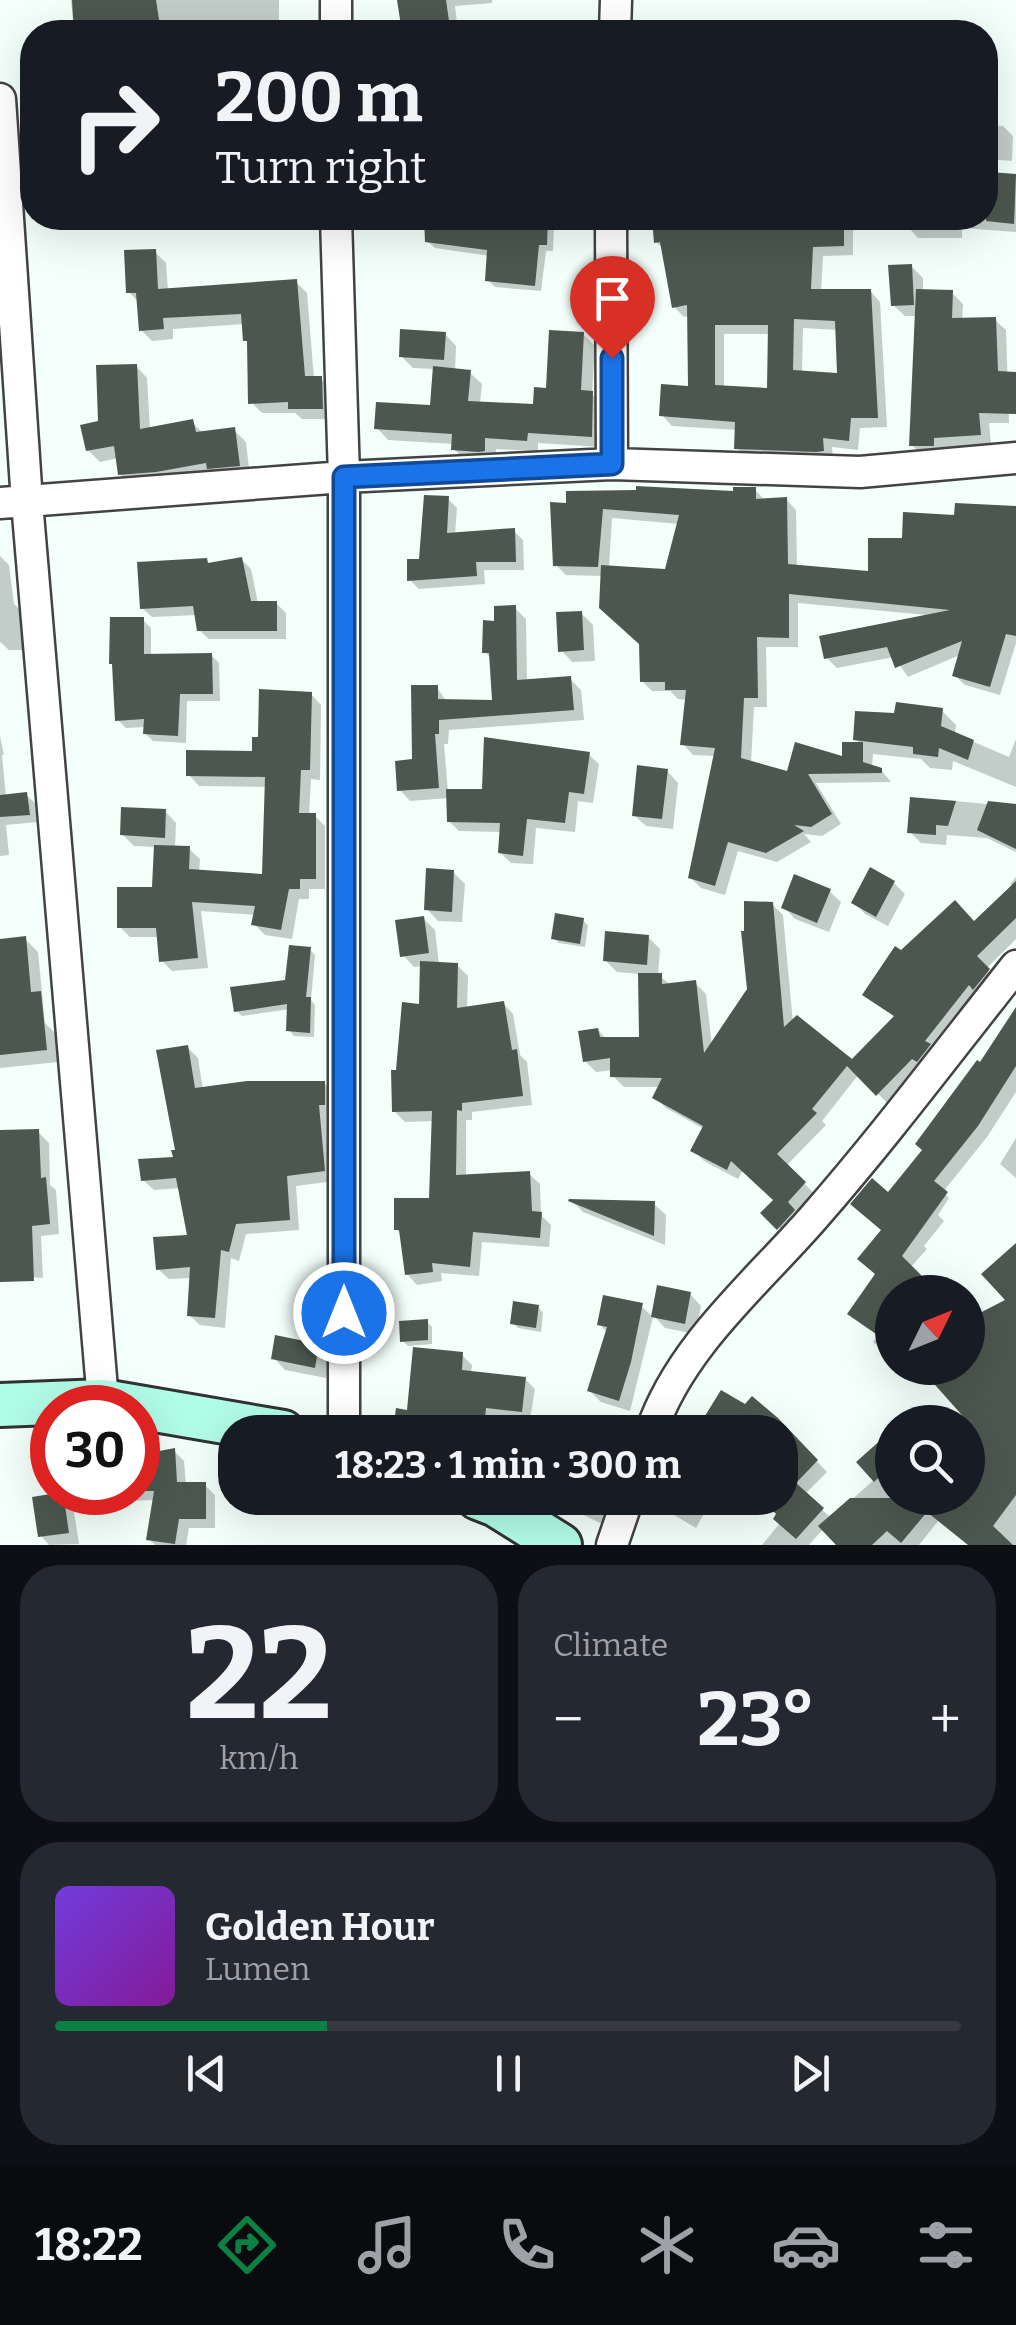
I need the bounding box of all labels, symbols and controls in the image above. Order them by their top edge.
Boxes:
text: 200 m [215,56,423,140]
icon: right [50,60,180,190]
text: Turn right [215,141,427,195]
pin [570,256,655,359]
icon: arrive [585,271,640,326]
position arrow [292,1261,396,1365]
north arrow [875,1275,985,1385]
map controls [875,1275,985,1515]
speed limit sign: 30 [30,1385,160,1515]
button: search [875,1405,985,1515]
text: 18:23 · 1 min · 300 m [335,1442,681,1488]
text: 22 [186,1596,332,1752]
text: Climate [553,1626,668,1664]
text: 23° [697,1675,816,1765]
text: − [553,1687,583,1753]
text: + [930,1687,961,1753]
text: km/h [219,1739,299,1777]
text: Golden Hour [205,1904,435,1950]
text: Lumen [205,1950,310,1988]
icon: previous [179,2046,234,2101]
icon: pause [481,2046,536,2101]
icon: next [783,2046,838,2101]
icon: directions [212,2210,282,2280]
icon: music [352,2210,422,2280]
icon: phone [492,2210,562,2280]
icon: climate [632,2210,702,2280]
icon: car [771,2210,841,2280]
icon: filters [911,2210,981,2280]
text: 18:22 [35,2218,143,2272]

